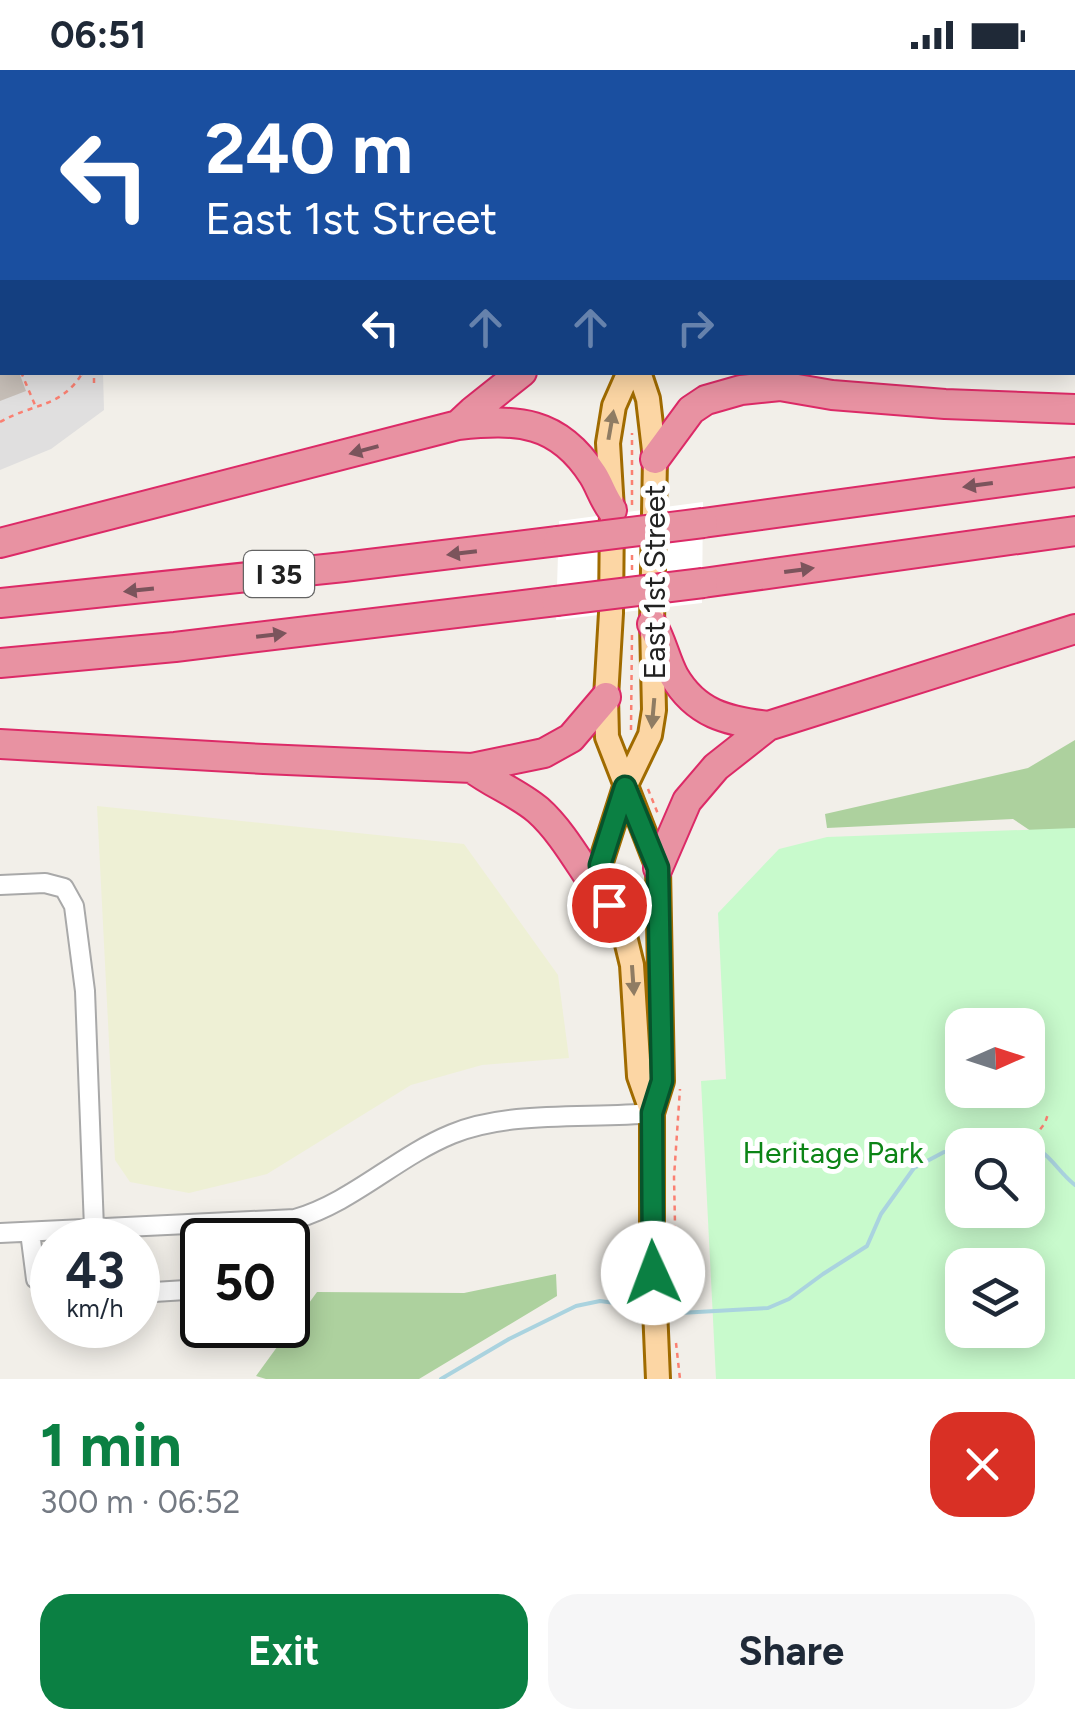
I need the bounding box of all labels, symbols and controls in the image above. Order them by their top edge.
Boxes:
text: 06:51 [50,12,146,58]
text: 240 m [205,106,413,191]
icon: left [40,110,170,240]
text: East 1st Street [205,191,497,245]
icon: left [353,300,408,355]
icon: ahead [458,300,513,355]
icon: ahead [563,300,618,355]
icon: right [668,300,723,355]
one-way arrow [604,409,619,441]
one-way arrow [348,442,379,458]
one-way arrow [962,478,994,494]
street label: East 1st Street [636,485,673,679]
one-way arrow [445,545,477,561]
road number: I 35 [244,551,314,597]
one-way arrow [784,562,816,578]
one-way arrow [122,582,154,598]
one-way arrow [256,627,287,643]
one-way arrow [644,698,660,729]
pin [567,863,652,948]
icon: arrive [582,878,637,933]
one-way arrow [625,964,641,996]
north arrow [945,1008,1045,1108]
map controls [945,1008,1045,1348]
button: search [945,1128,1045,1228]
park label: Heritage Park [742,1134,924,1171]
speed limit sign: 50 [180,1218,310,1348]
position arrow [601,1221,705,1325]
text: 43 [65,1240,125,1301]
button: layers [945,1248,1045,1348]
text: km/h [66,1293,124,1323]
text: 1 min [40,1409,182,1481]
button: close [930,1412,1035,1517]
text: 300 m · 06:52 [40,1483,241,1521]
button: Exit [40,1594,528,1709]
button: Share [548,1594,1035,1709]

